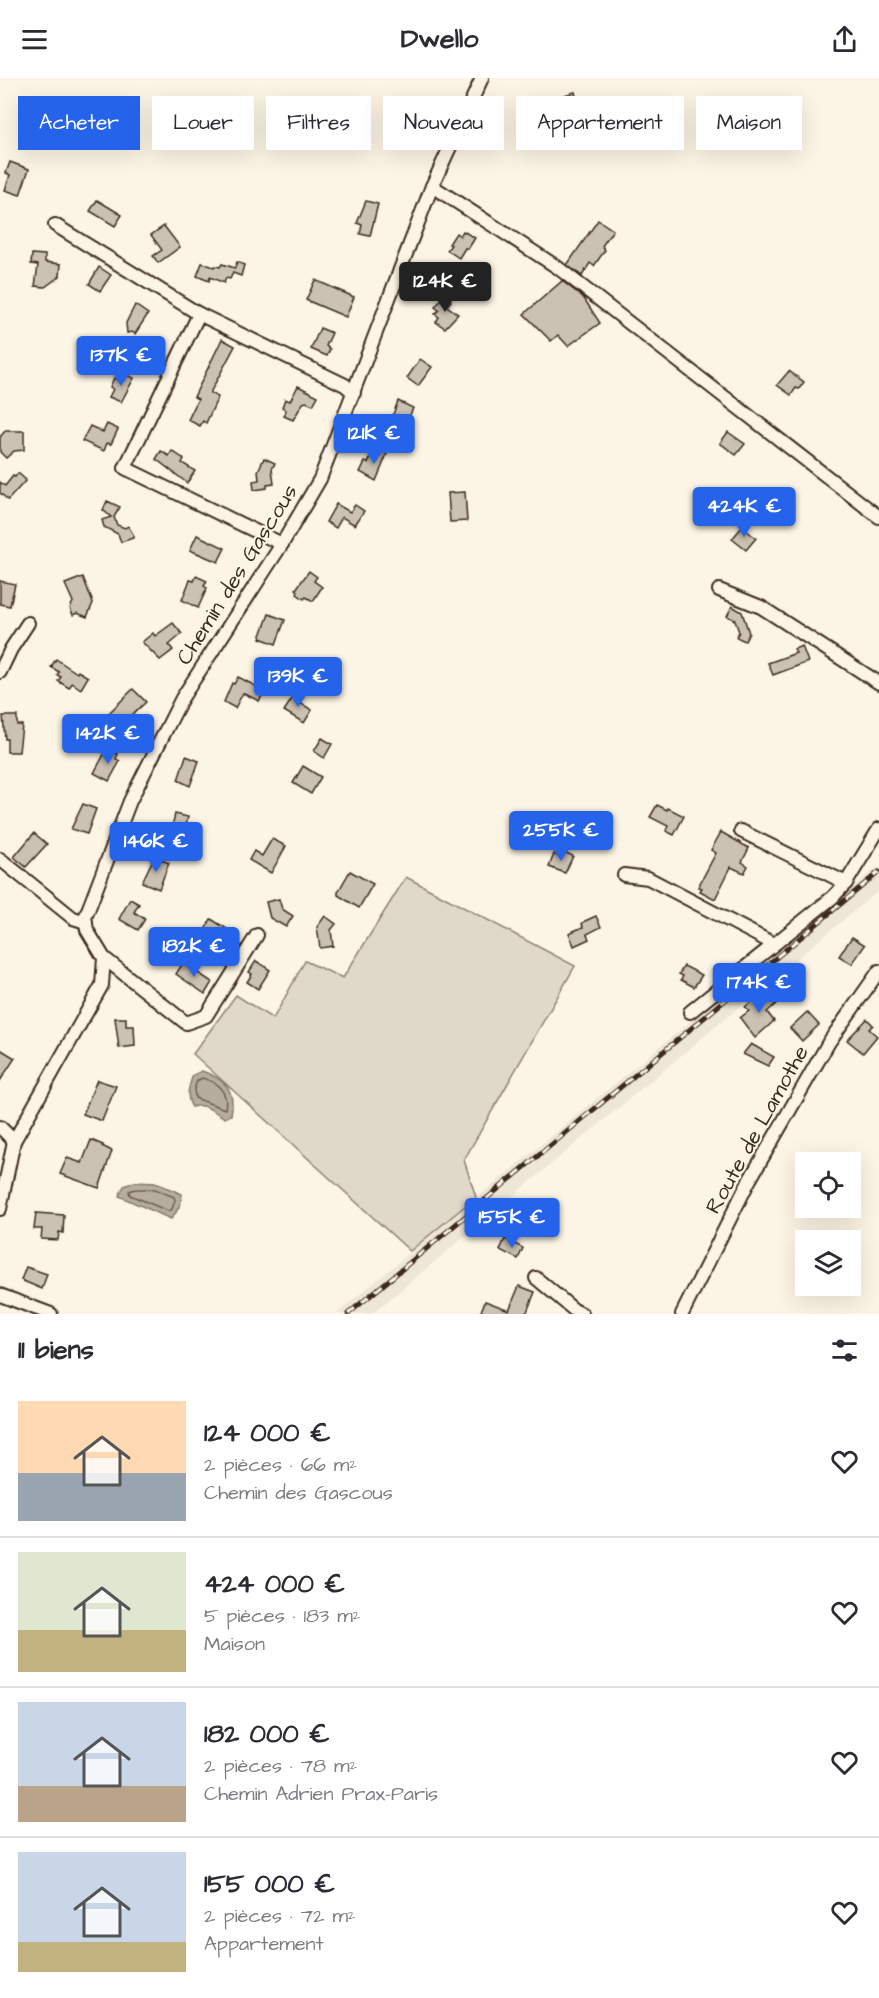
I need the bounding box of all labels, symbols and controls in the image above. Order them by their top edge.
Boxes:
text: Dwello [401,20,478,58]
icon: menu [18,23,51,56]
icon: share [828,23,861,56]
chip: Acheter [18,96,140,150]
chip: Louer [152,96,254,150]
chip: Filtres [266,96,371,150]
chip: Nouveau [383,96,504,150]
chip: Appartement [516,96,684,150]
chip: Maison [696,96,802,150]
pin: 124K € [396,262,494,313]
text: 124K € [413,267,477,295]
pin: 137K € [72,336,170,387]
text: 137K € [90,341,152,369]
pin: 121K € [325,414,423,465]
text: 121K € [348,419,400,447]
street label: Chemin des Gascous [169,479,305,671]
pin: 424K € [695,487,793,538]
text: 424K € [707,492,781,520]
pin: 139K € [249,657,347,708]
text: 139K € [268,662,328,690]
pin: 142K € [59,714,157,765]
text: 142K € [76,719,140,747]
pin: 255K € [512,811,610,862]
text: 255K € [523,816,599,844]
pin: 146K € [107,822,205,873]
text: 146K € [124,827,188,855]
pin: 182K € [145,927,243,978]
text: 182K € [163,932,226,960]
pin: 174K € [710,963,808,1014]
text: 174K € [727,968,791,996]
street label: Route de Lamothe [698,1040,817,1220]
map controls [795,1152,861,1296]
button: locate [795,1152,861,1218]
pin: 155K € [463,1198,561,1249]
text: 155K € [479,1203,545,1231]
button: layers [795,1230,861,1296]
text: 11 biens [18,1332,94,1368]
icon: filters [828,1334,861,1367]
text: 124 000 € [204,1415,331,1451]
icon: home [66,1425,138,1497]
icon: heart [828,1445,861,1478]
text: 2 pièces · 66 m² [204,1451,357,1479]
text: Chemin des Gascous [204,1479,393,1507]
text: 424 000 € [204,1566,345,1602]
icon: home [66,1576,138,1648]
icon: heart [828,1596,861,1629]
text: 5 pièces · 183 m² [204,1602,360,1630]
text: Maison [204,1630,265,1658]
text: 182 000 € [204,1716,330,1752]
icon: home [66,1726,138,1798]
icon: heart [828,1746,861,1779]
text: 2 pièces · 78 m² [204,1752,357,1780]
text: Chemin Adrien Prax-Paris [204,1780,438,1808]
text: 155 000 € [204,1866,335,1902]
icon: home [66,1876,138,1948]
icon: heart [828,1896,861,1929]
text: 2 pièces · 72 m² [204,1902,356,1930]
text: Appartement [204,1930,324,1958]

